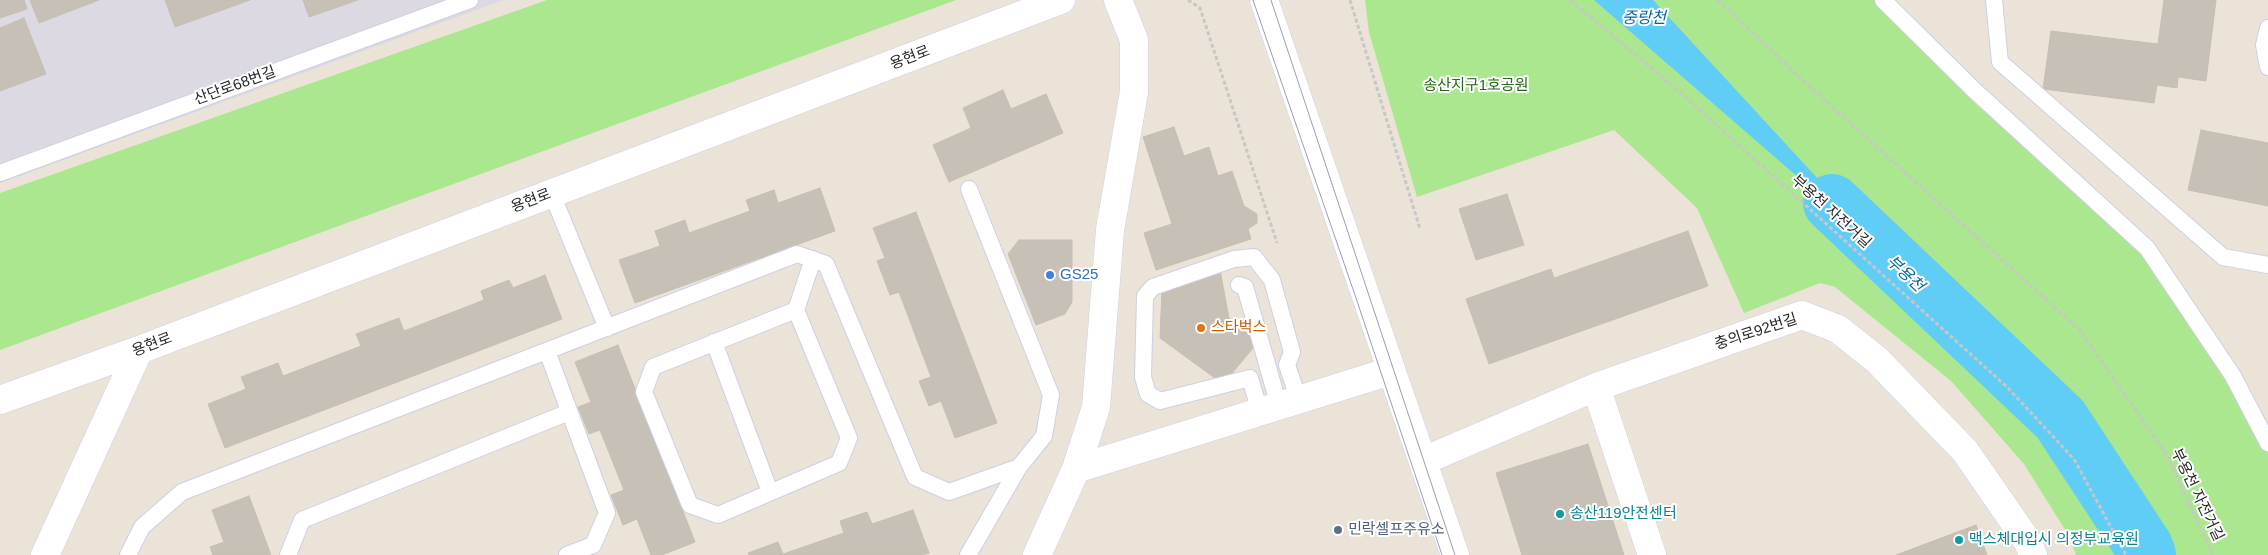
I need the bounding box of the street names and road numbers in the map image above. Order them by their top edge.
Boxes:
street label: 용현로 [887,42,933,74]
street label: 산단로68번길 [192,63,278,109]
street label: 부용천 자전거길 [1788,172,1874,252]
street label: 용현로 [508,185,554,217]
street label: 충의로92번길 [1712,310,1800,354]
street label: 용현로 [129,329,175,361]
street label: 부용천 자전거길 [2167,446,2227,544]

